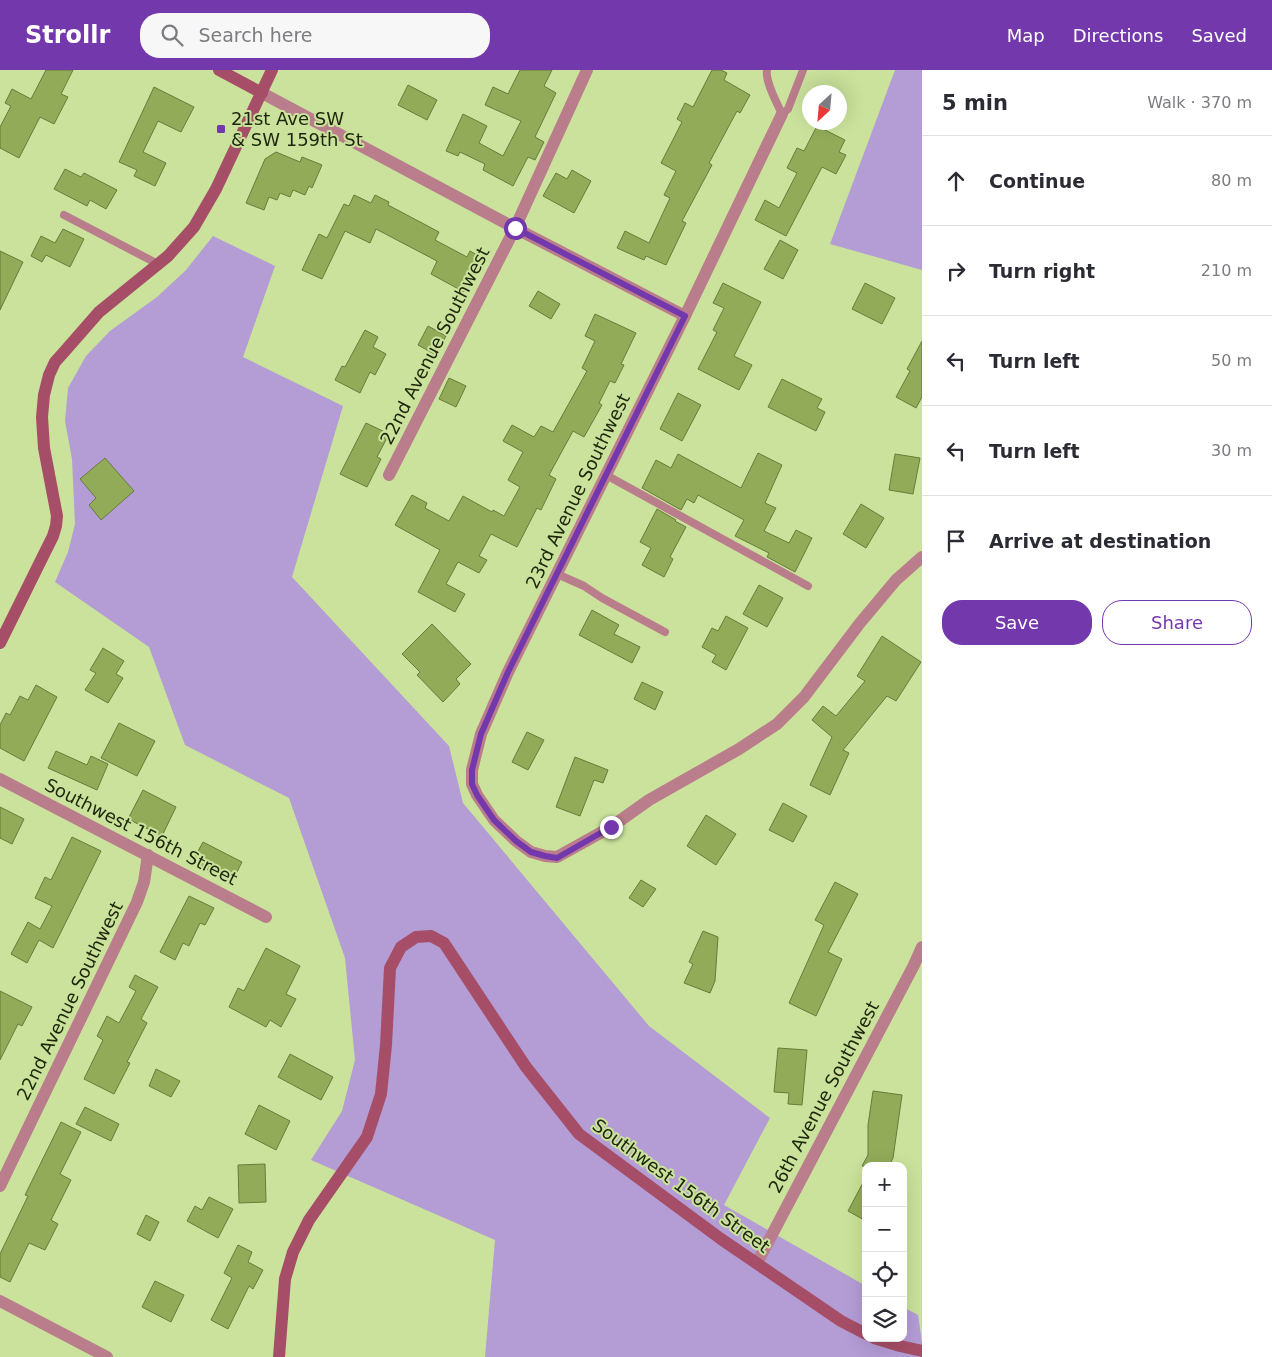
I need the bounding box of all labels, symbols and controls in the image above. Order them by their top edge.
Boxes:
search box [140,13,490,58]
text: Strollr [25,21,110,49]
icon: search [158,21,186,49]
text: Search here [198,24,313,46]
text: Map [1007,25,1045,46]
text: Directions [1073,25,1163,46]
text: Saved [1191,25,1247,46]
north arrow [802,85,847,130]
text: 5 min [942,91,1008,115]
text: Walk · 370 m [1147,93,1252,112]
place label: 21st Ave SW & SW 159th St [231,108,363,150]
marker: 21st Ave SW & SW 159th St [215,123,227,135]
icon: ahead [942,167,970,195]
text: Continue [989,170,1085,192]
text: 80 m [1211,171,1252,190]
route start [504,217,527,240]
street label: 22nd Avenue Southwest [376,244,494,448]
icon: right [942,257,970,285]
text: Turn right [989,260,1095,282]
text: 210 m [1201,261,1252,280]
icon: left [942,347,970,375]
text: Turn left [989,350,1080,372]
text: 50 m [1211,351,1252,370]
street label: 23rd Avenue Southwest [521,390,634,592]
icon: left [942,437,970,465]
text: Turn left [989,440,1080,462]
text: 30 m [1211,441,1252,460]
icon: arrive [942,527,970,555]
text: Arrive at destination [989,530,1211,552]
button: Save [942,600,1092,645]
button: Share [1102,600,1252,645]
street label: Southwest 156th Street [41,774,241,889]
route end [600,816,623,839]
street label: 22nd Avenue Southwest [12,898,127,1104]
street label: 26th Avenue Southwest [764,997,883,1196]
street label: Southwest 156th Street [589,1114,774,1257]
map controls [862,1162,907,1342]
button: + [862,1162,907,1207]
button: − [862,1207,907,1252]
button: locate [862,1252,907,1297]
button: layers [862,1297,907,1342]

